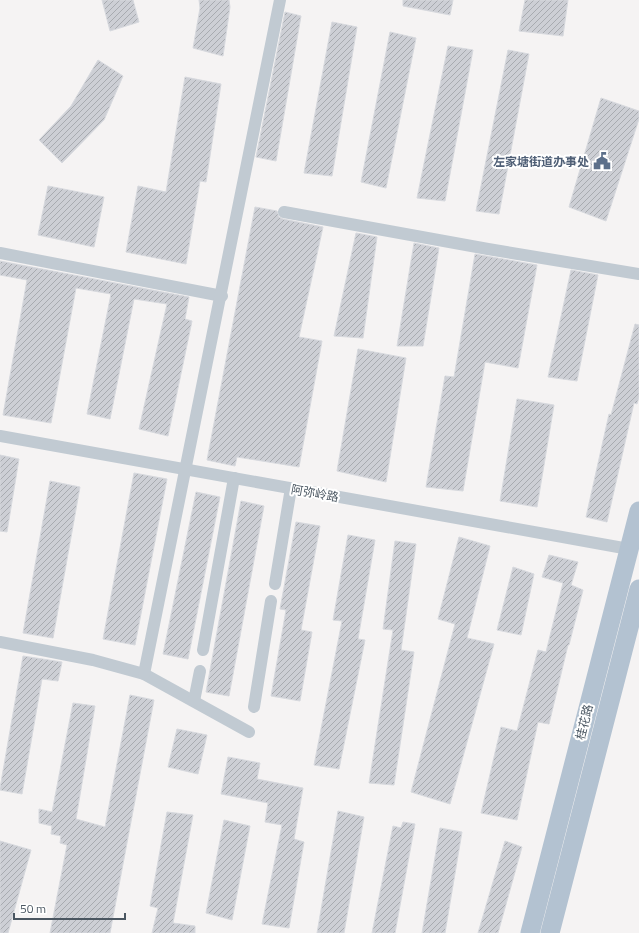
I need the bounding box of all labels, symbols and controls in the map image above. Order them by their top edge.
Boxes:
public building icon: 左家塘街道办事处 [592,151,612,171]
place label: 左家塘街道办事处 [493,152,589,171]
street label: 阿弥岭路 [290,479,340,507]
street label: 桂花路 [570,702,598,742]
scale bar [14,895,125,921]
text: 50 m [20,899,46,918]

